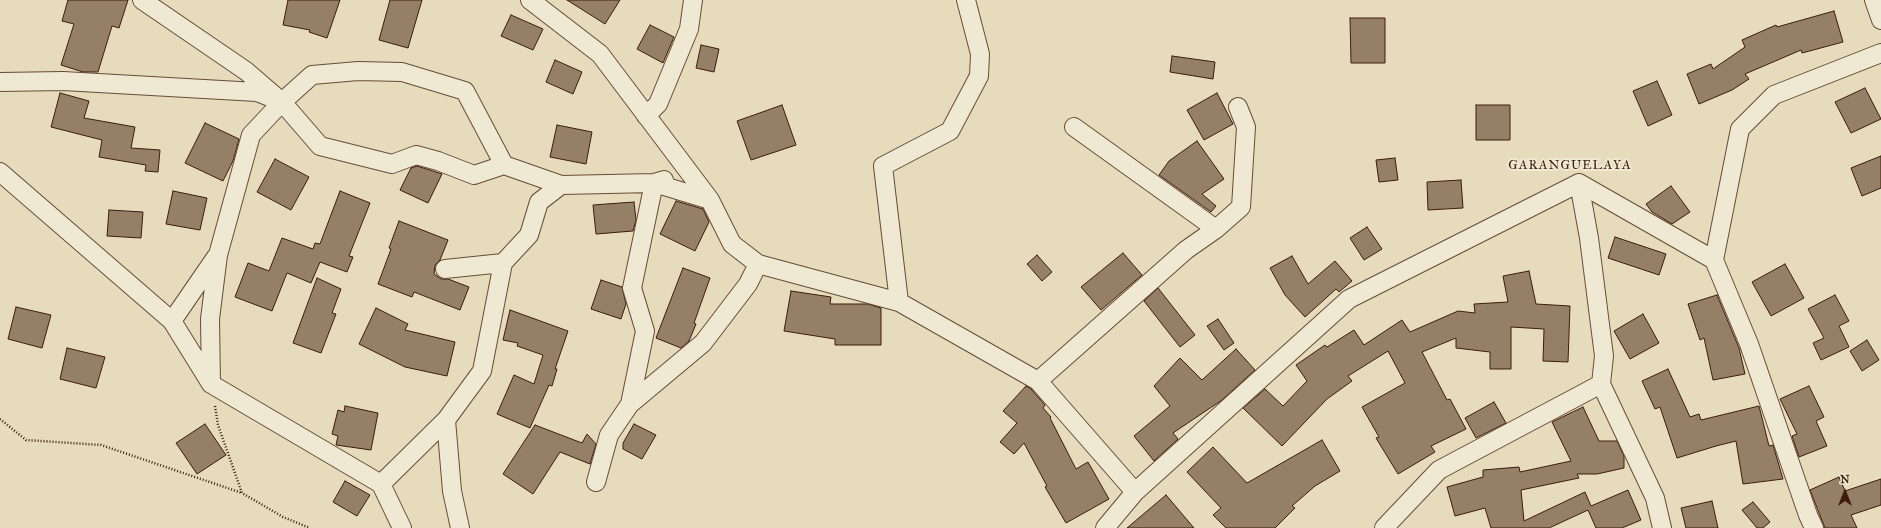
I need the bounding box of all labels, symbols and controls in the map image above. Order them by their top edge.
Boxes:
district label: GARANGUELAYA [1508,158,1632,174]
north arrow [1825,472,1865,512]
text: N [1840,473,1850,486]

